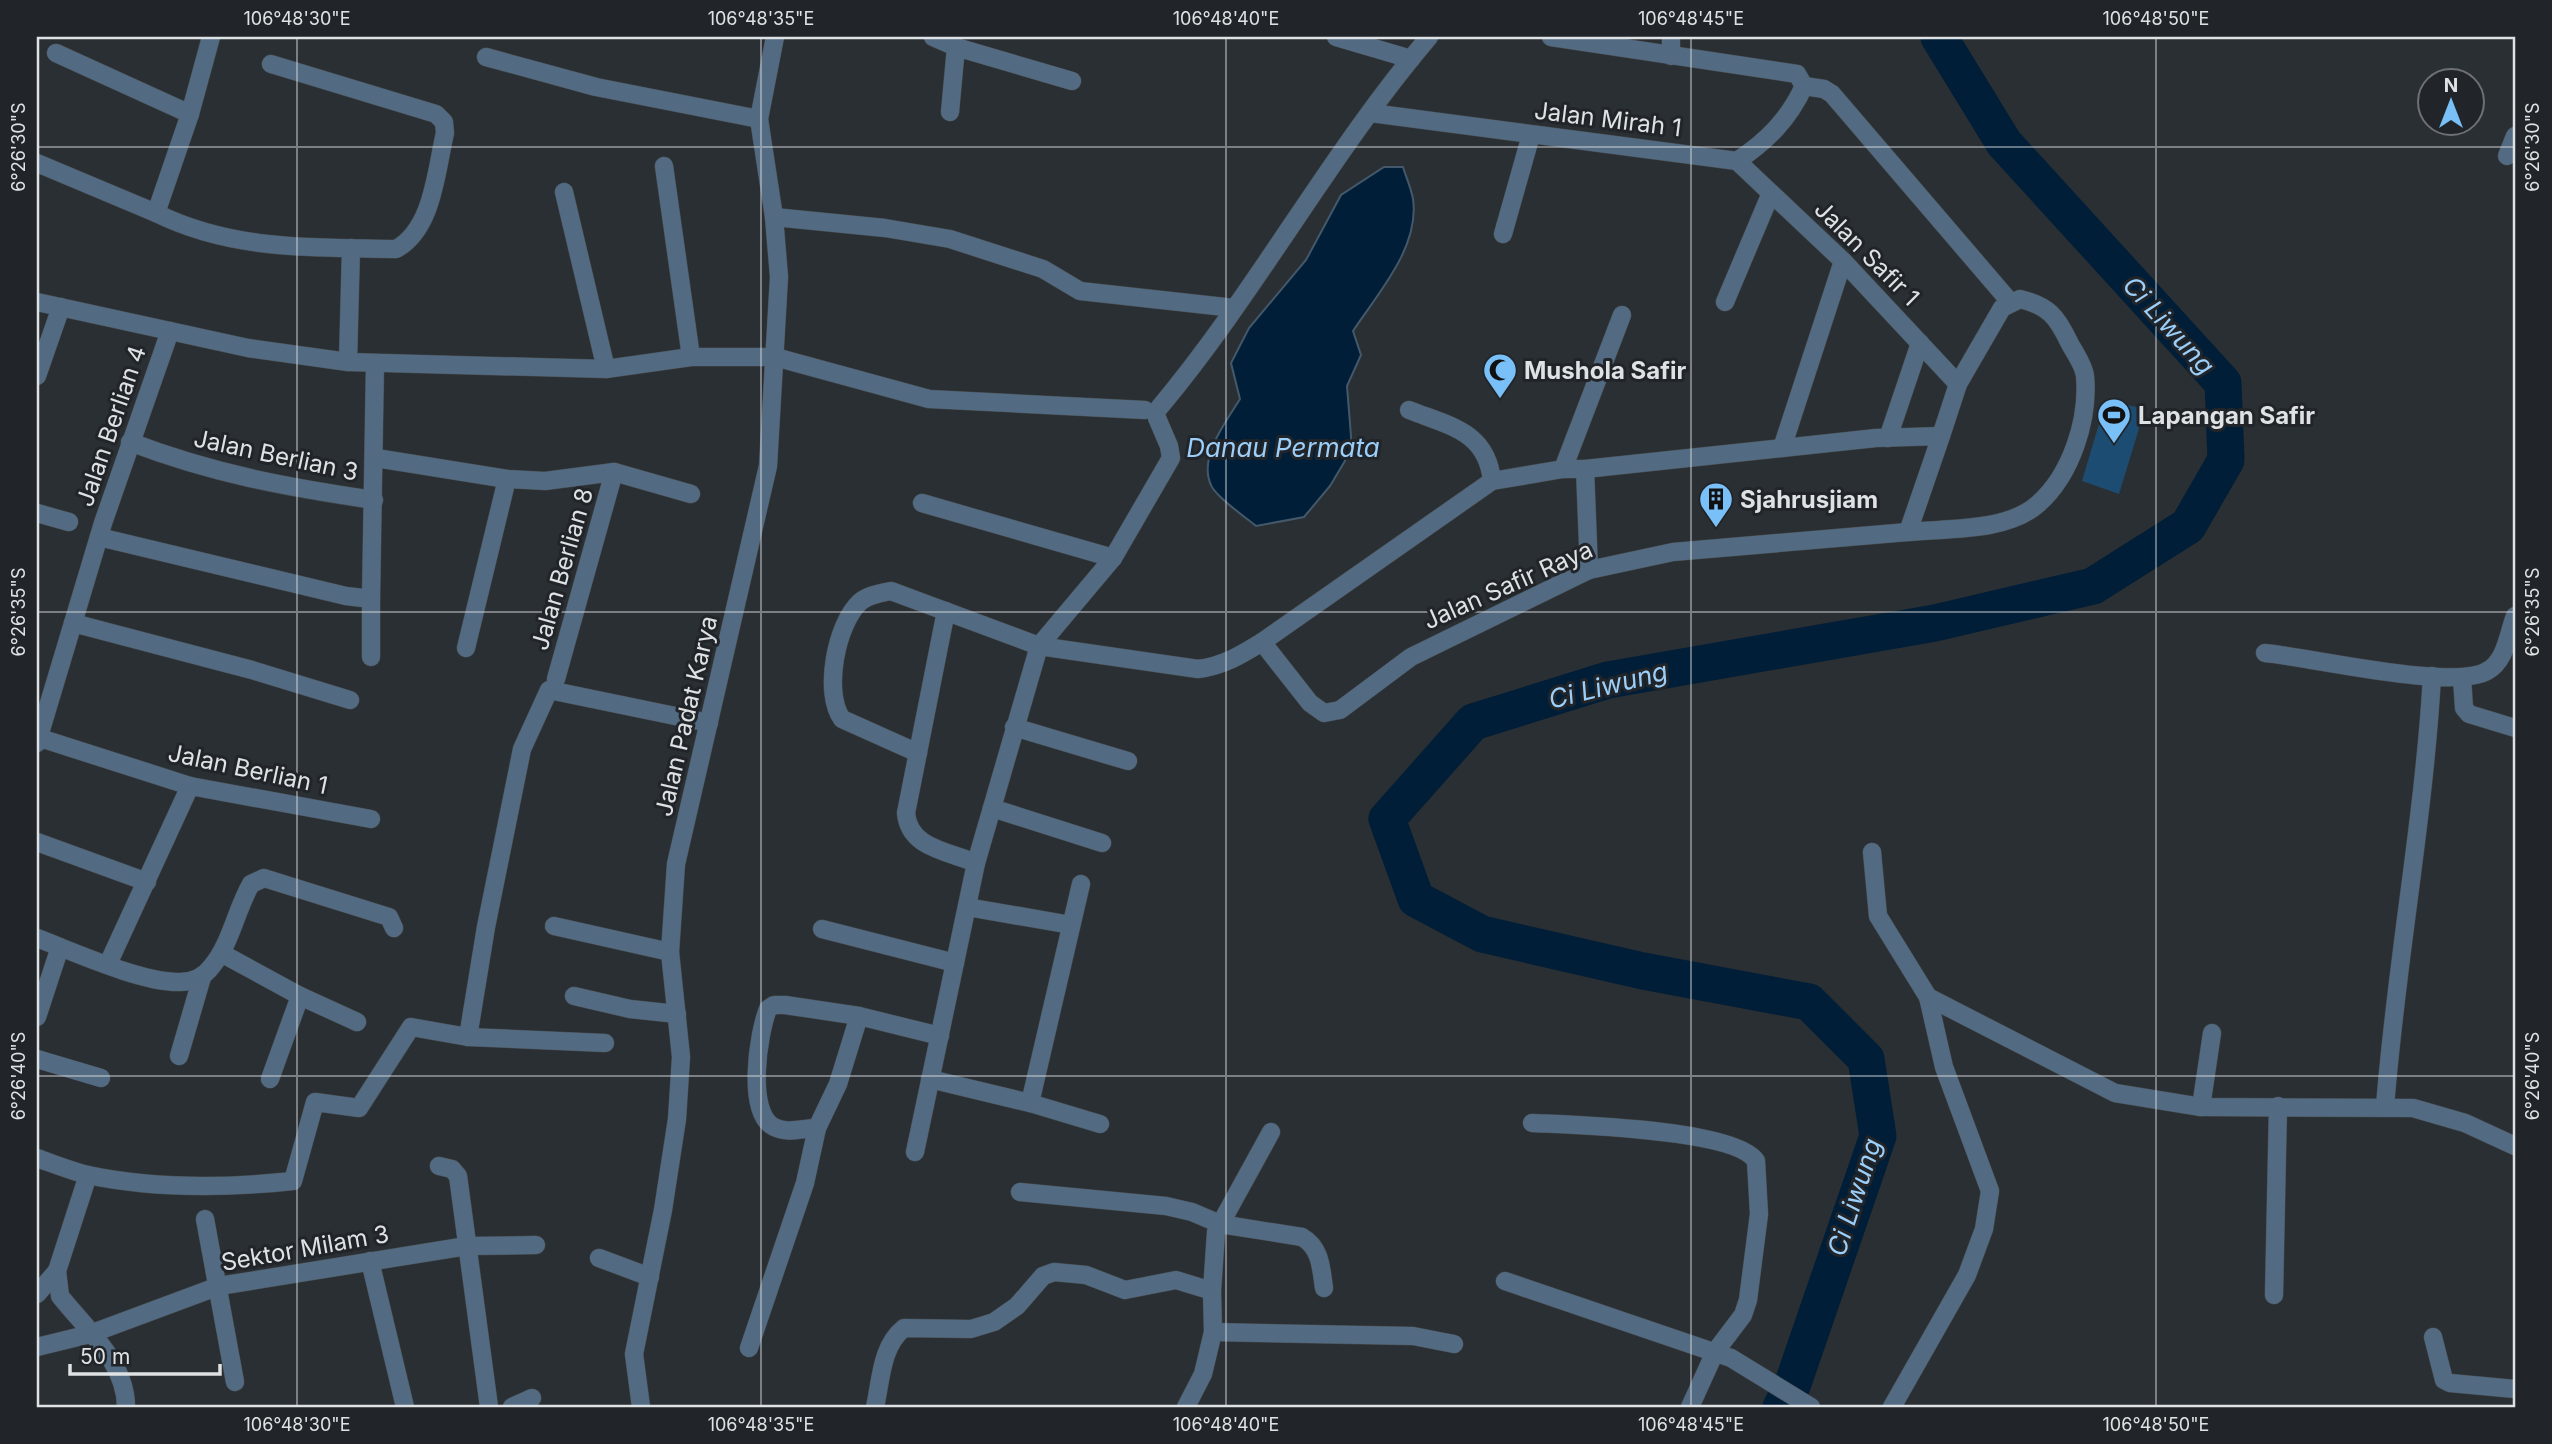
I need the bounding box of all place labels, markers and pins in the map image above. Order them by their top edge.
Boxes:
mosque icon: Mushola Safir [1481,351,1519,400]
place label: Mushola Safir [1524,356,1686,385]
sports icon: Lapangan Safir [2095,396,2133,445]
place label: Lapangan Safir [2138,401,2315,430]
building icon: Sjahrusjiam [1697,480,1735,529]
place label: Sjahrusjiam [1740,485,1878,514]

